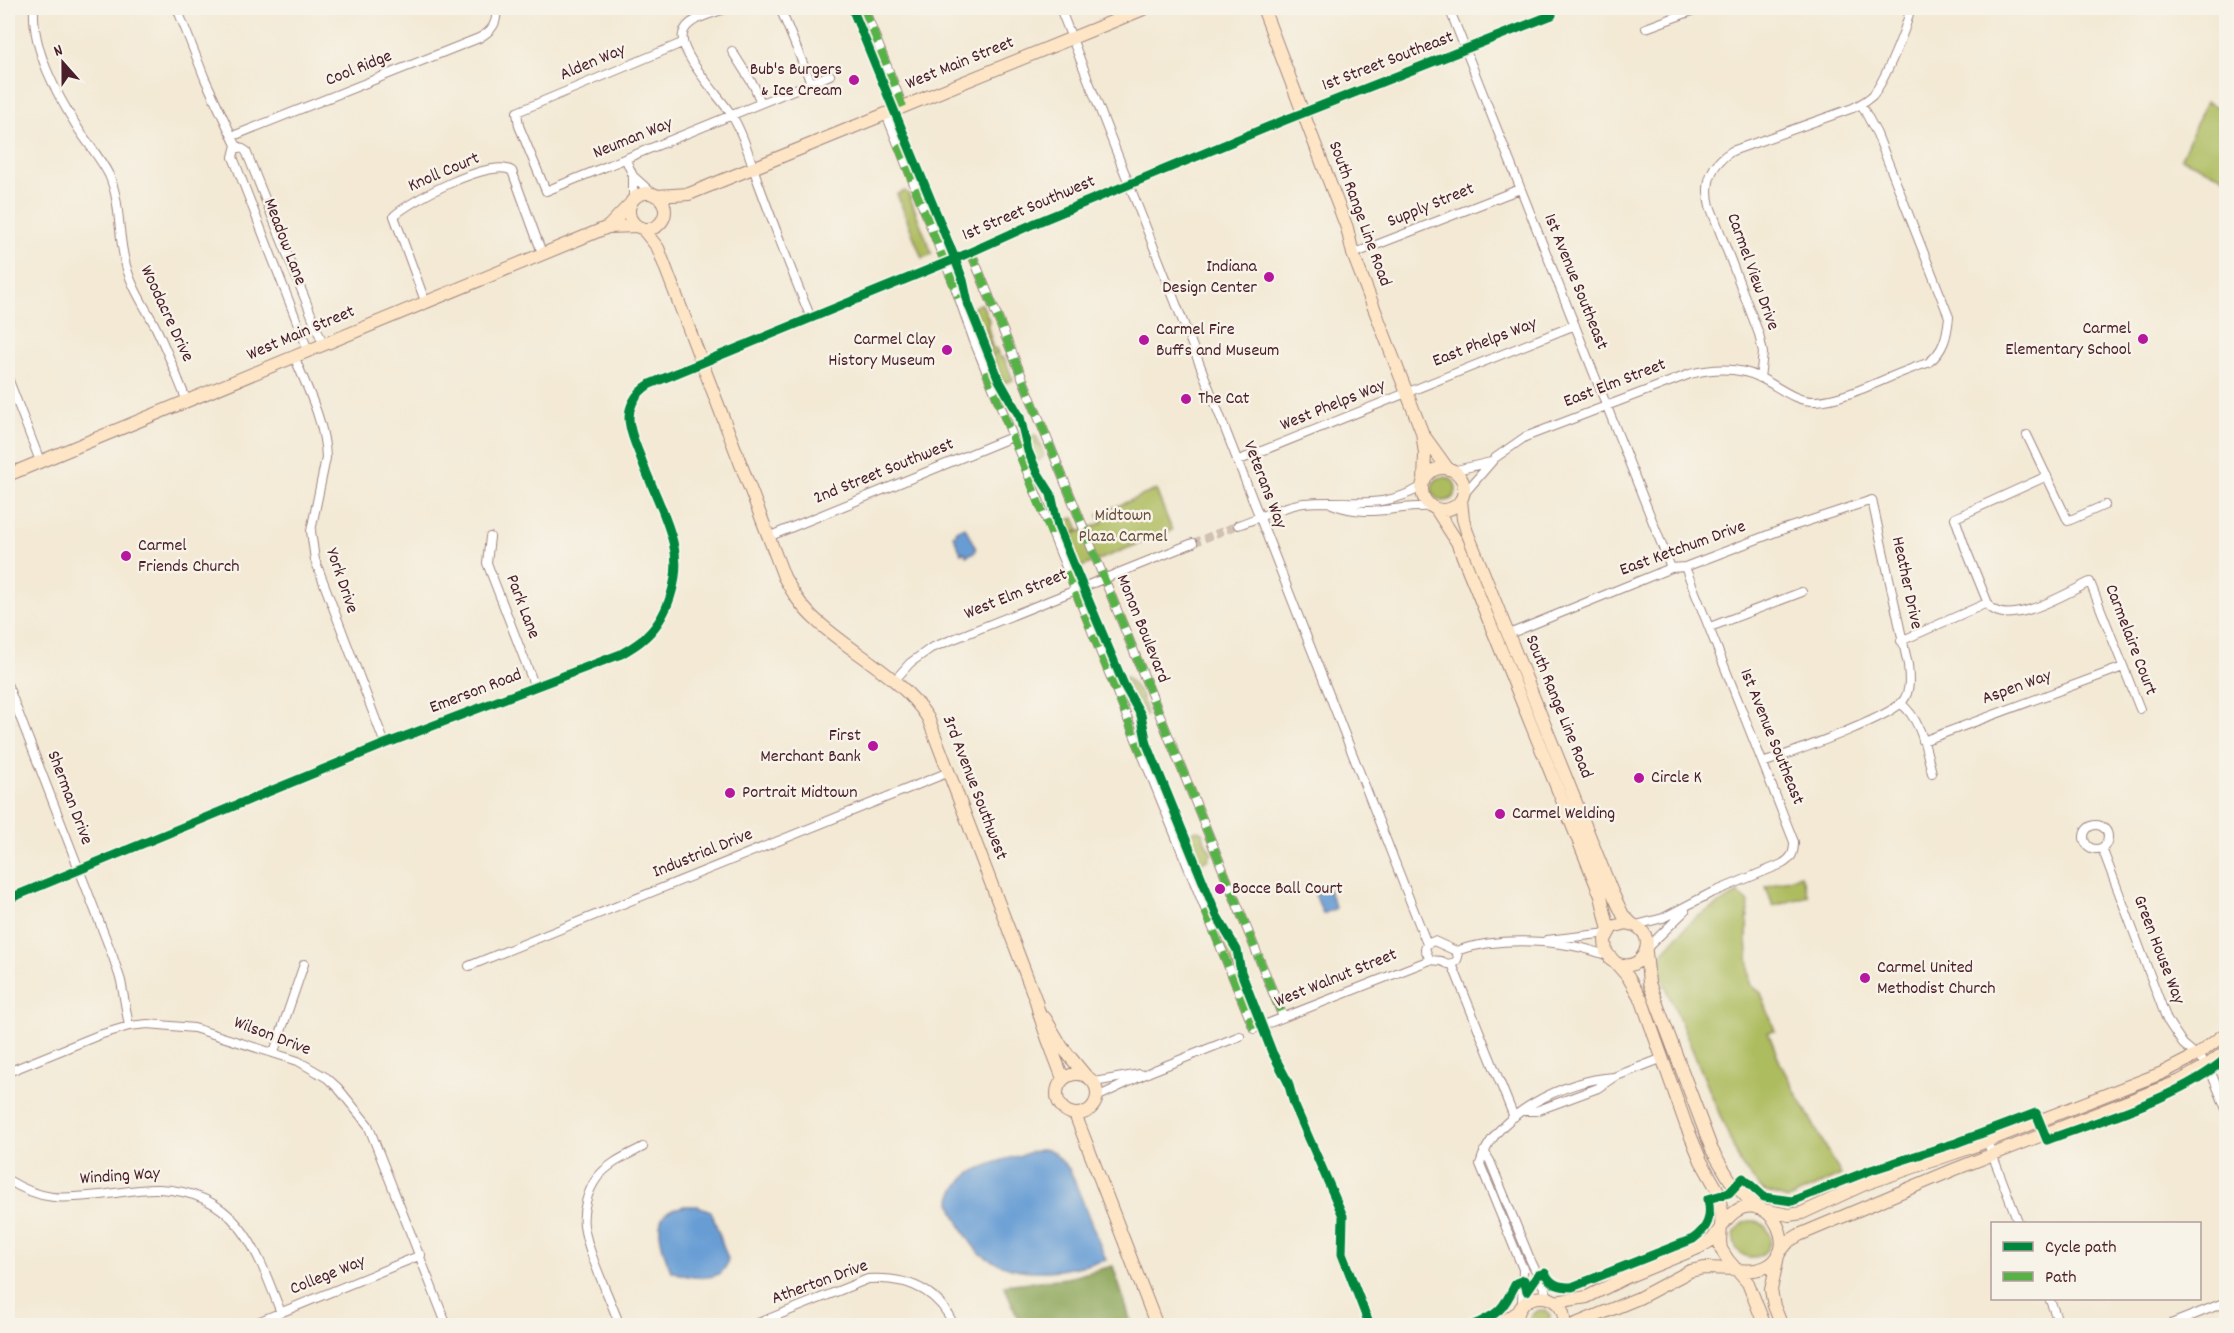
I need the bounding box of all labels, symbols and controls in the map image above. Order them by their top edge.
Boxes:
street label: 1st Street Southeast [1318,25,1458,99]
street label: West Main Street [902,31,1018,97]
north arrow [33,33,93,93]
street label: Alden Way [556,38,630,88]
text: N [51,39,66,63]
street label: Cool Ridge [322,44,396,94]
place label: Bub's Burgers & Ice Cream [750,58,842,104]
marker: Bub's Burgers & Ice Cream [847,73,861,87]
street label: Neuman Way [589,111,677,166]
street label: South Range Line Road [1321,138,1397,290]
street label: Knoll Court [404,147,484,199]
street label: 1st Street Southwest [959,170,1100,248]
street label: Supply Street [1384,177,1479,235]
street label: Meadow Lane [256,195,312,289]
street label: 1st Avenue Southeast [1536,210,1614,354]
street label: Carmel View Drive [1719,210,1785,334]
place label: Indiana Design Center [1162,255,1258,301]
street label: Woodacre Drive [133,262,199,366]
marker: Indiana Design Center [1262,270,1276,284]
street label: West Main Street [243,300,359,368]
street label: East Phelps Way [1429,311,1541,374]
place label: Carmel Elementary School [2005,317,2132,363]
place label: Carmel Fire Buffs and Museum [1156,318,1279,364]
place label: Carmel Clay History Museum [828,328,936,374]
marker: Carmel Elementary School [2136,332,2150,346]
marker: Carmel Fire Buffs and Museum [1137,333,1151,347]
marker: Carmel Clay History Museum [940,343,954,357]
street label: East Elm Street [1560,353,1670,415]
street label: West Phelps Way [1277,373,1390,438]
place label: The Cat [1198,387,1250,412]
marker: The Cat [1179,392,1193,406]
street label: 2nd Street Southwest [810,432,958,511]
street label: Veterans Way [1236,437,1292,533]
park label: Midtown Plaza Carmel [1079,504,1168,550]
street label: East Ketchum Drive [1617,515,1749,583]
place label: Carmel Friends Church [138,534,239,580]
street label: Heather Drive [1884,534,1928,632]
street label: York Drive [318,545,364,617]
marker: Carmel Friends Church [119,549,133,563]
street label: West Elm Street [961,563,1072,627]
street label: Park Lane [498,571,546,643]
street label: Monon Boulevard [1109,571,1175,687]
street label: Carmelaire Court [2097,581,2163,699]
street label: South Range Line Road [1518,631,1598,783]
street label: Emerson Road [426,663,526,721]
street label: Aspen Way [1979,664,2056,712]
street label: 1st Avenue Southeast [1732,665,1810,809]
street label: 3rd Avenue Southwest [935,712,1013,864]
place label: First Merchant Bank [760,724,861,770]
marker: First Merchant Bank [866,739,880,753]
street label: Sherman Drive [40,747,98,849]
place label: Circle K [1651,766,1702,791]
marker: Circle K [1632,771,1646,785]
place label: Portrait Midtown [742,781,858,806]
marker: Portrait Midtown [723,786,737,800]
place label: Carmel Welding [1512,802,1615,827]
marker: Carmel Welding [1493,807,1507,821]
street label: Industrial Drive [649,823,757,885]
place label: Bocce Ball Court [1232,877,1343,902]
marker: Bocce Ball Court [1213,882,1227,896]
street label: Green House Way [2126,892,2190,1009]
street label: West Walnut Street [1271,943,1401,1015]
place label: Carmel United Methodist Church [1877,956,1996,1002]
marker: Carmel United Methodist Church [1858,971,1872,985]
street label: Wilson Drive [230,1011,314,1063]
street label: Winding Way [79,1162,162,1192]
legend [1991,1222,2201,1300]
text: Cycle path [2045,1236,2116,1261]
street label: College Way [287,1249,370,1302]
street label: Atherton Drive [768,1254,872,1312]
text: Path [2045,1266,2077,1291]

